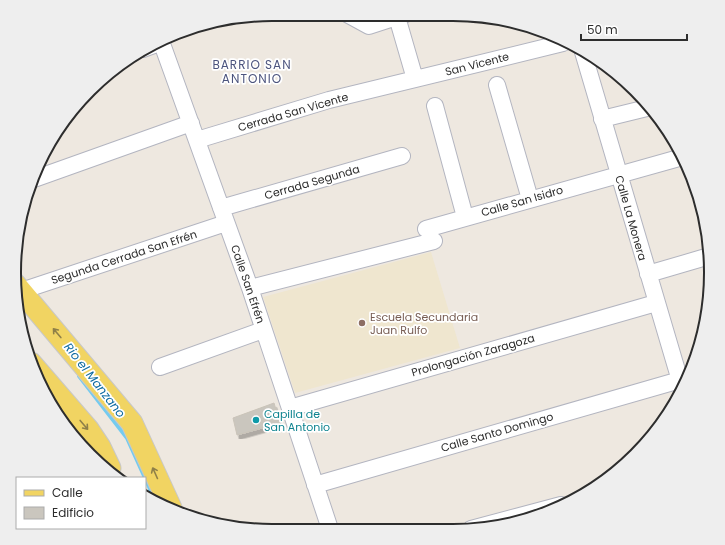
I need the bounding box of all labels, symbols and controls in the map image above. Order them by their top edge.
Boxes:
scale bar [581,16,687,42]
text: 50 m [587,21,618,38]
street label: San Vicente [443,48,511,80]
district label: BARRIO SAN ANTONIO [212,56,292,87]
street label: Cerrada San Vicente [236,89,350,135]
street label: Cerrada Segunda [262,161,362,203]
street label: Calle La Monera [611,173,651,263]
street label: Calle San Isidro [479,182,565,220]
street label: Segunda Cerrada San Efrén [49,226,199,288]
street label: Calle San Efrén [227,243,269,325]
place label: Escuela Secundaria Juan Rulfo [370,309,478,338]
marker: Escuela Secundaria Juan Rulfo [357,318,367,328]
one-way arrow [52,328,61,338]
street label: Prolongación Zaragoza [410,330,536,380]
water label: Rio el Manzano [60,339,130,421]
place label: Capilla de San Antonio [264,406,330,435]
street label: Calle Santo Domingo [439,408,555,456]
marker: Capilla de San Antonio [251,415,261,425]
one-way arrow [80,419,89,430]
one-way arrow [150,467,158,479]
legend [16,477,146,529]
text: Calle [52,484,83,501]
text: Edificio [52,504,94,521]

